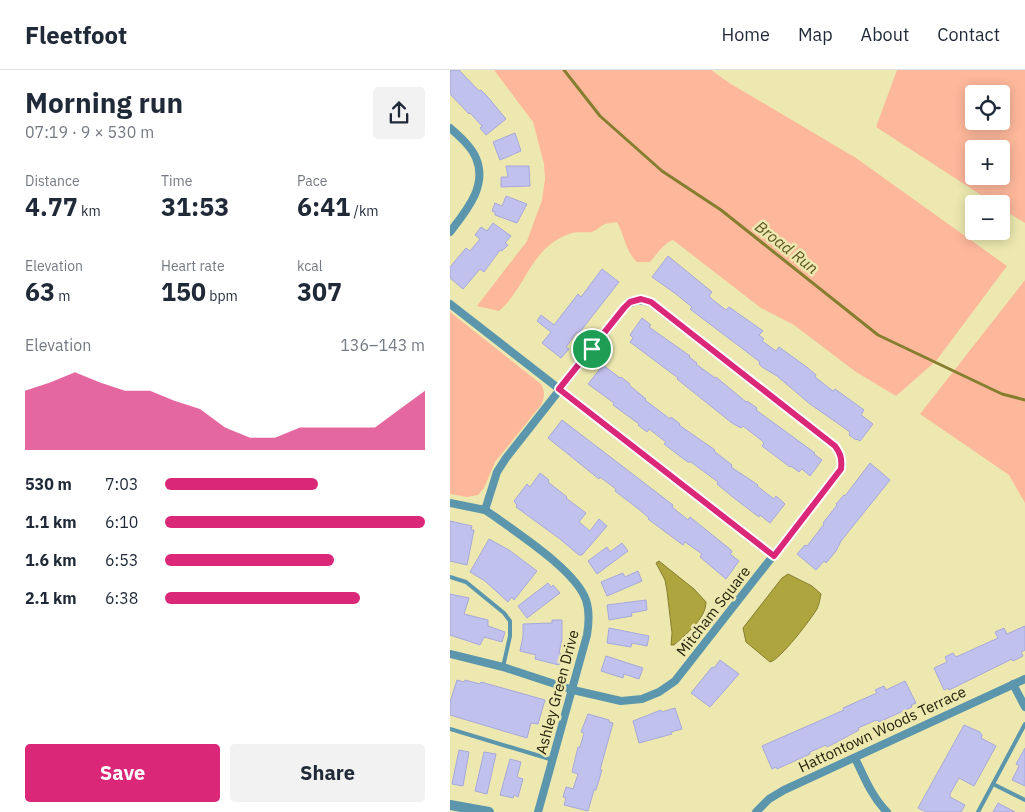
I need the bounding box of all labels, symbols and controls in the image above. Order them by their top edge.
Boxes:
text: Fleetfoot [25,19,127,51]
text: Home [722,23,770,46]
text: Map [798,23,833,46]
text: About [861,23,909,46]
text: Contact [937,23,1000,46]
text: Morning run [25,84,183,121]
map controls [965,85,1010,240]
button: locate [965,85,1010,130]
button: share [373,87,425,139]
text: 07:19 · 9 × 530 m [25,122,154,142]
button: + [965,140,1010,185]
text: Distance [25,172,80,190]
text: Time [161,172,192,190]
text: Pace [297,172,327,190]
text: 4.77 [25,190,78,223]
text: 31:53 [161,190,229,223]
text: 6:41 [297,190,350,223]
button: − [965,195,1010,240]
text: km [78,202,101,220]
text: /km [350,202,379,220]
water label: Broad Run [751,216,823,278]
text: Elevation [25,257,83,275]
text: Heart rate [161,257,225,275]
text: kcal [297,257,322,275]
text: 63 [25,275,55,308]
text: 150 [161,275,206,308]
text: 307 [297,275,342,308]
text: m [55,287,71,305]
text: bpm [206,287,238,305]
pin [571,328,613,370]
text: Elevation [25,335,91,355]
text: 136–143 m [340,335,425,355]
icon: arrive [578,335,606,363]
text: 530 m [25,474,72,494]
text: 7:03 [105,474,138,494]
text: 1.1 km [25,512,76,532]
text: 6:10 [105,512,138,532]
text: 1.6 km [25,550,76,570]
text: 6:53 [105,550,138,570]
street label: Mitcham Square [672,562,754,660]
text: 2.1 km [25,588,76,608]
text: 6:38 [105,588,138,608]
street label: Ashley Green Drive [531,628,583,756]
street label: Hattontown Woods Terrace [795,682,969,776]
button: Save [25,744,220,802]
button: Share [230,744,425,802]

